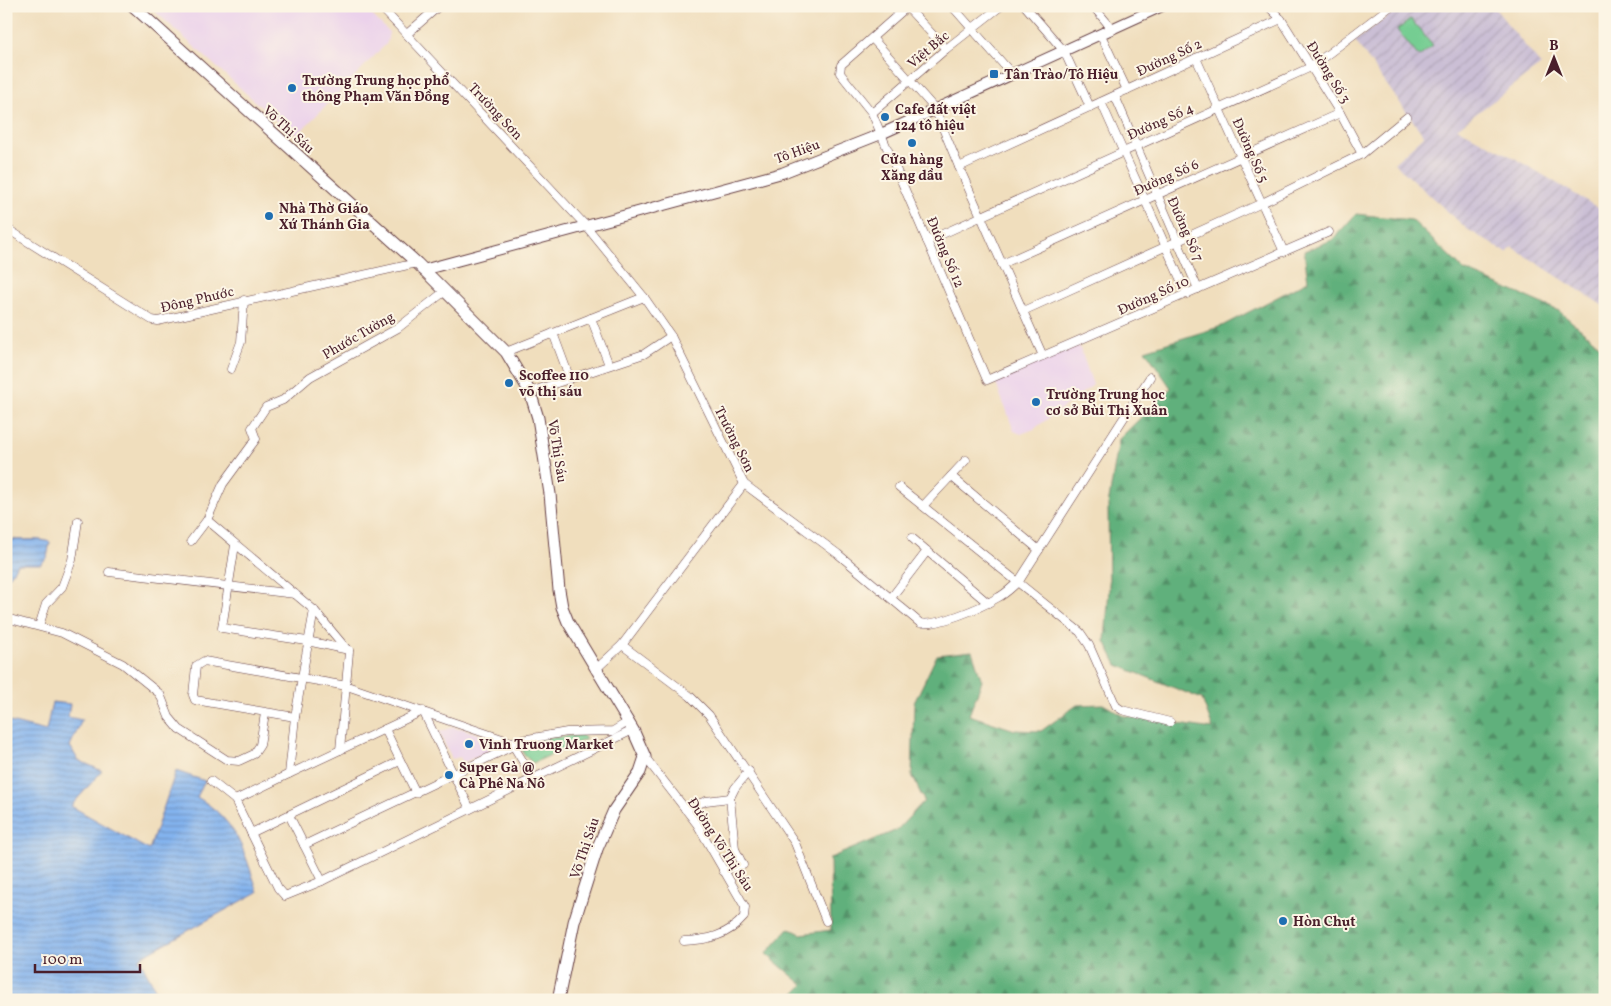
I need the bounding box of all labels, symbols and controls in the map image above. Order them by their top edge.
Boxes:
street label: Việt Bắc [904,27,954,73]
north arrow [1528,32,1578,82]
street label: Đường Số 2 [1134,35,1205,82]
text: B [1549,37,1559,56]
street label: Đường Số 3 [1301,38,1354,107]
place label: Tân Trào/Tô Hiệu [1004,66,1119,85]
marker: Tân Trào/Tô Hiệu [988,68,1000,80]
place label: Trường Trung học phổ thông Phạm Văn Đồng [302,72,450,107]
street label: Trường Sơn [463,79,526,145]
marker: Trường Trung học phổ thông Phạm Văn Đồng [286,82,298,94]
street label: Đường Số 4 [1124,99,1197,145]
place label: Cafe đất việt 124 tô hiệu [895,101,976,136]
street label: Võ Thị Sáu [258,102,318,159]
marker: Cafe đất việt 124 tô hiệu [879,111,891,123]
street label: Đường Số 5 [1227,115,1272,186]
street label: Tô Hiệu [772,135,823,169]
marker: Cửa hàng Xăng dầu [906,137,918,149]
place label: Cửa hàng Xăng dầu [881,151,944,186]
street label: Đường Số 6 [1131,156,1202,201]
street label: Đường Số 7 [1162,194,1207,265]
place label: Nhà Thờ Giáo Xứ Thánh Gia [279,200,370,235]
marker: Nhà Thờ Giáo Xứ Thánh Gia [263,210,275,222]
street label: Đường Số 12 [921,214,968,291]
street label: Đường Số 10 [1115,272,1192,321]
street label: Đông Phước [159,283,236,318]
street label: Phước Tường [319,308,398,365]
place label: Scoffee 110 võ thị sáu [519,367,589,402]
marker: Scoffee 110 võ thị sáu [503,377,515,389]
place label: Trường Trung học cơ sở Bùi Thị Xuân [1046,386,1168,421]
marker: Trường Trung học cơ sở Bùi Thị Xuân [1030,396,1042,408]
street label: Trường Sơn [709,403,758,476]
street label: Võ Thị Sáu [542,418,571,484]
place label: Vinh Truong Market [479,736,614,755]
marker: Vinh Truong Market [463,738,475,750]
place label: Super Gà @ Cà Phê Na Nô [459,759,545,794]
marker: Super Gà @ Cà Phê Na Nô [443,769,455,781]
street label: Đường Võ Thị Sáu [682,794,757,895]
street label: Võ Thị Sáu [566,815,605,882]
place label: Hòn Chụt [1293,913,1356,932]
marker: Hòn Chụt [1277,915,1289,927]
scale bar [35,941,140,973]
text: 100 m [42,950,82,971]

